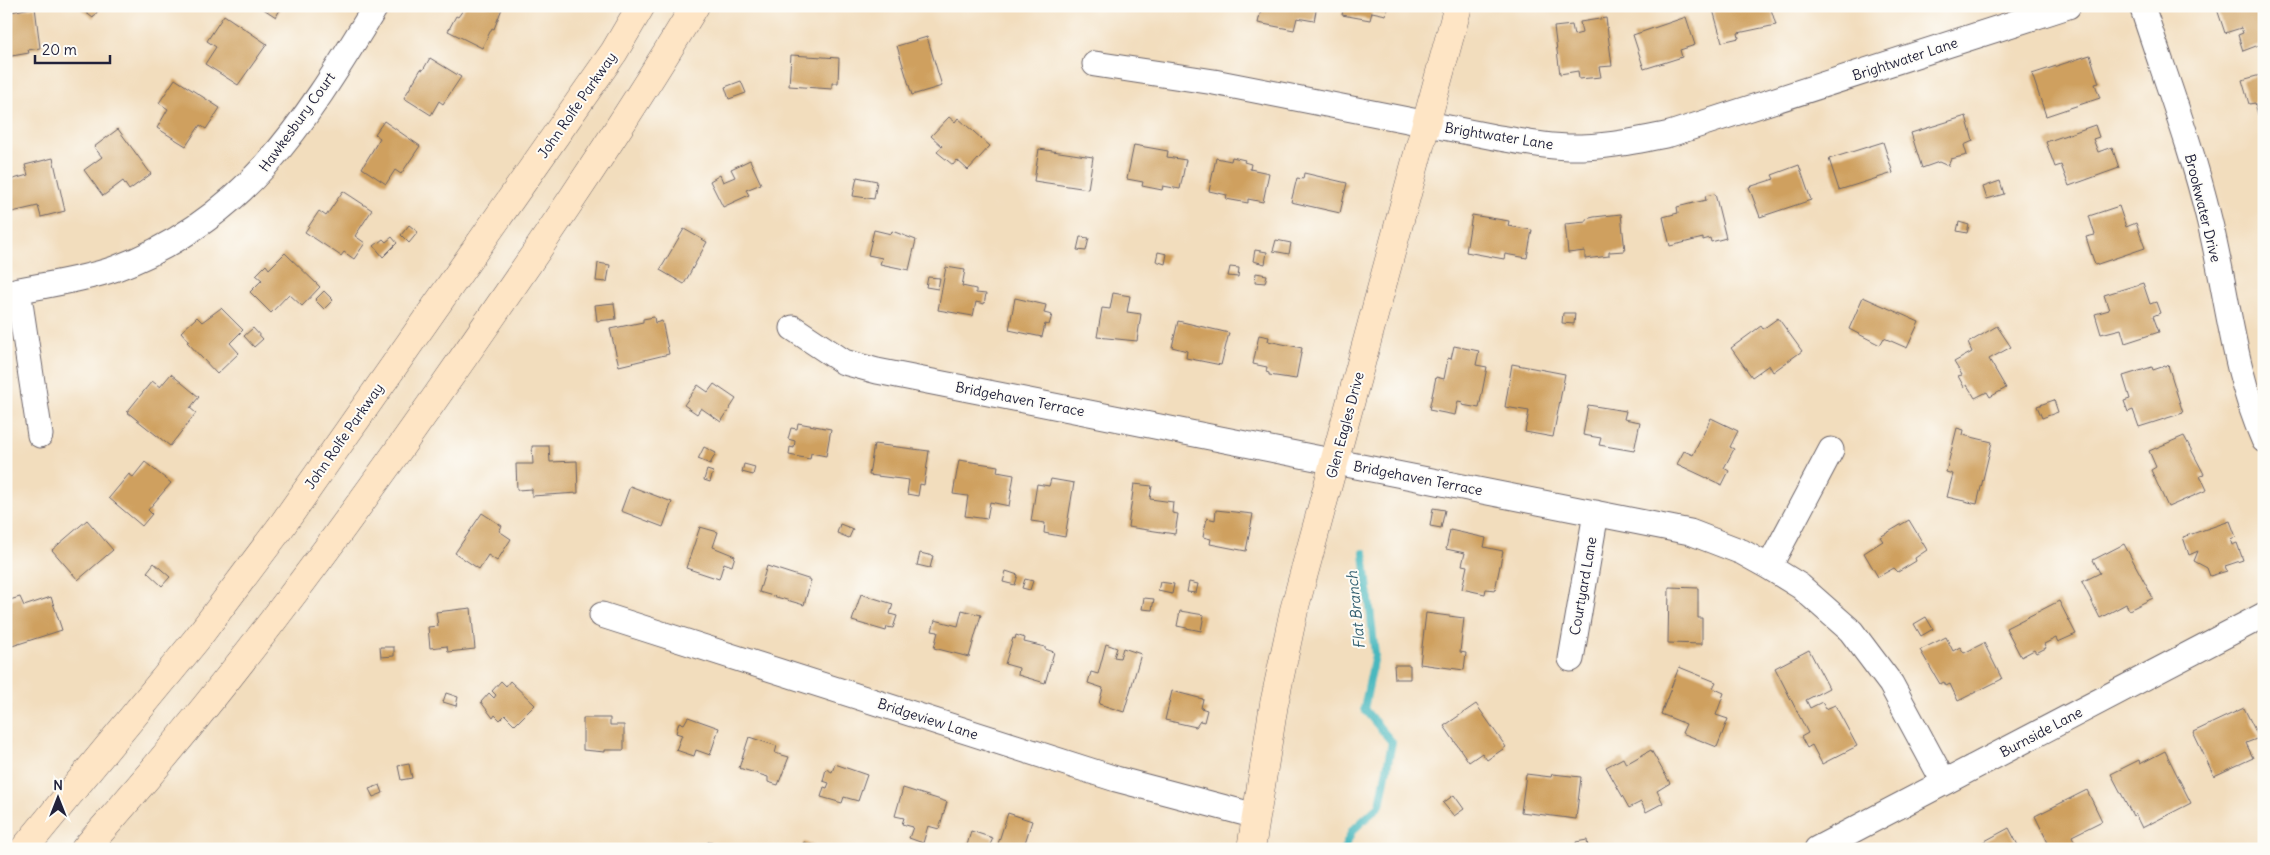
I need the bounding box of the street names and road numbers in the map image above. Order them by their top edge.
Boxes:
street label: Brightwater Lane [1850,33,1960,85]
street label: John Rolfe Parkway [534,49,620,161]
street label: Hawkesbury Court [255,69,339,175]
street label: Brightwater Lane [1443,119,1555,153]
street label: Brookwater Drive [2181,152,2225,264]
street label: Glen Eagles Drive [1322,370,1368,480]
street label: Bridgehaven Terrace [954,378,1086,420]
street label: John Rolfe Parkway [301,380,387,492]
street label: Bridgehaven Terrace [1352,457,1484,499]
street label: Courtyard Lane [1565,535,1601,637]
street label: Bridgeview Lane [875,694,981,744]
street label: Burnside Lane [1997,703,2085,761]

